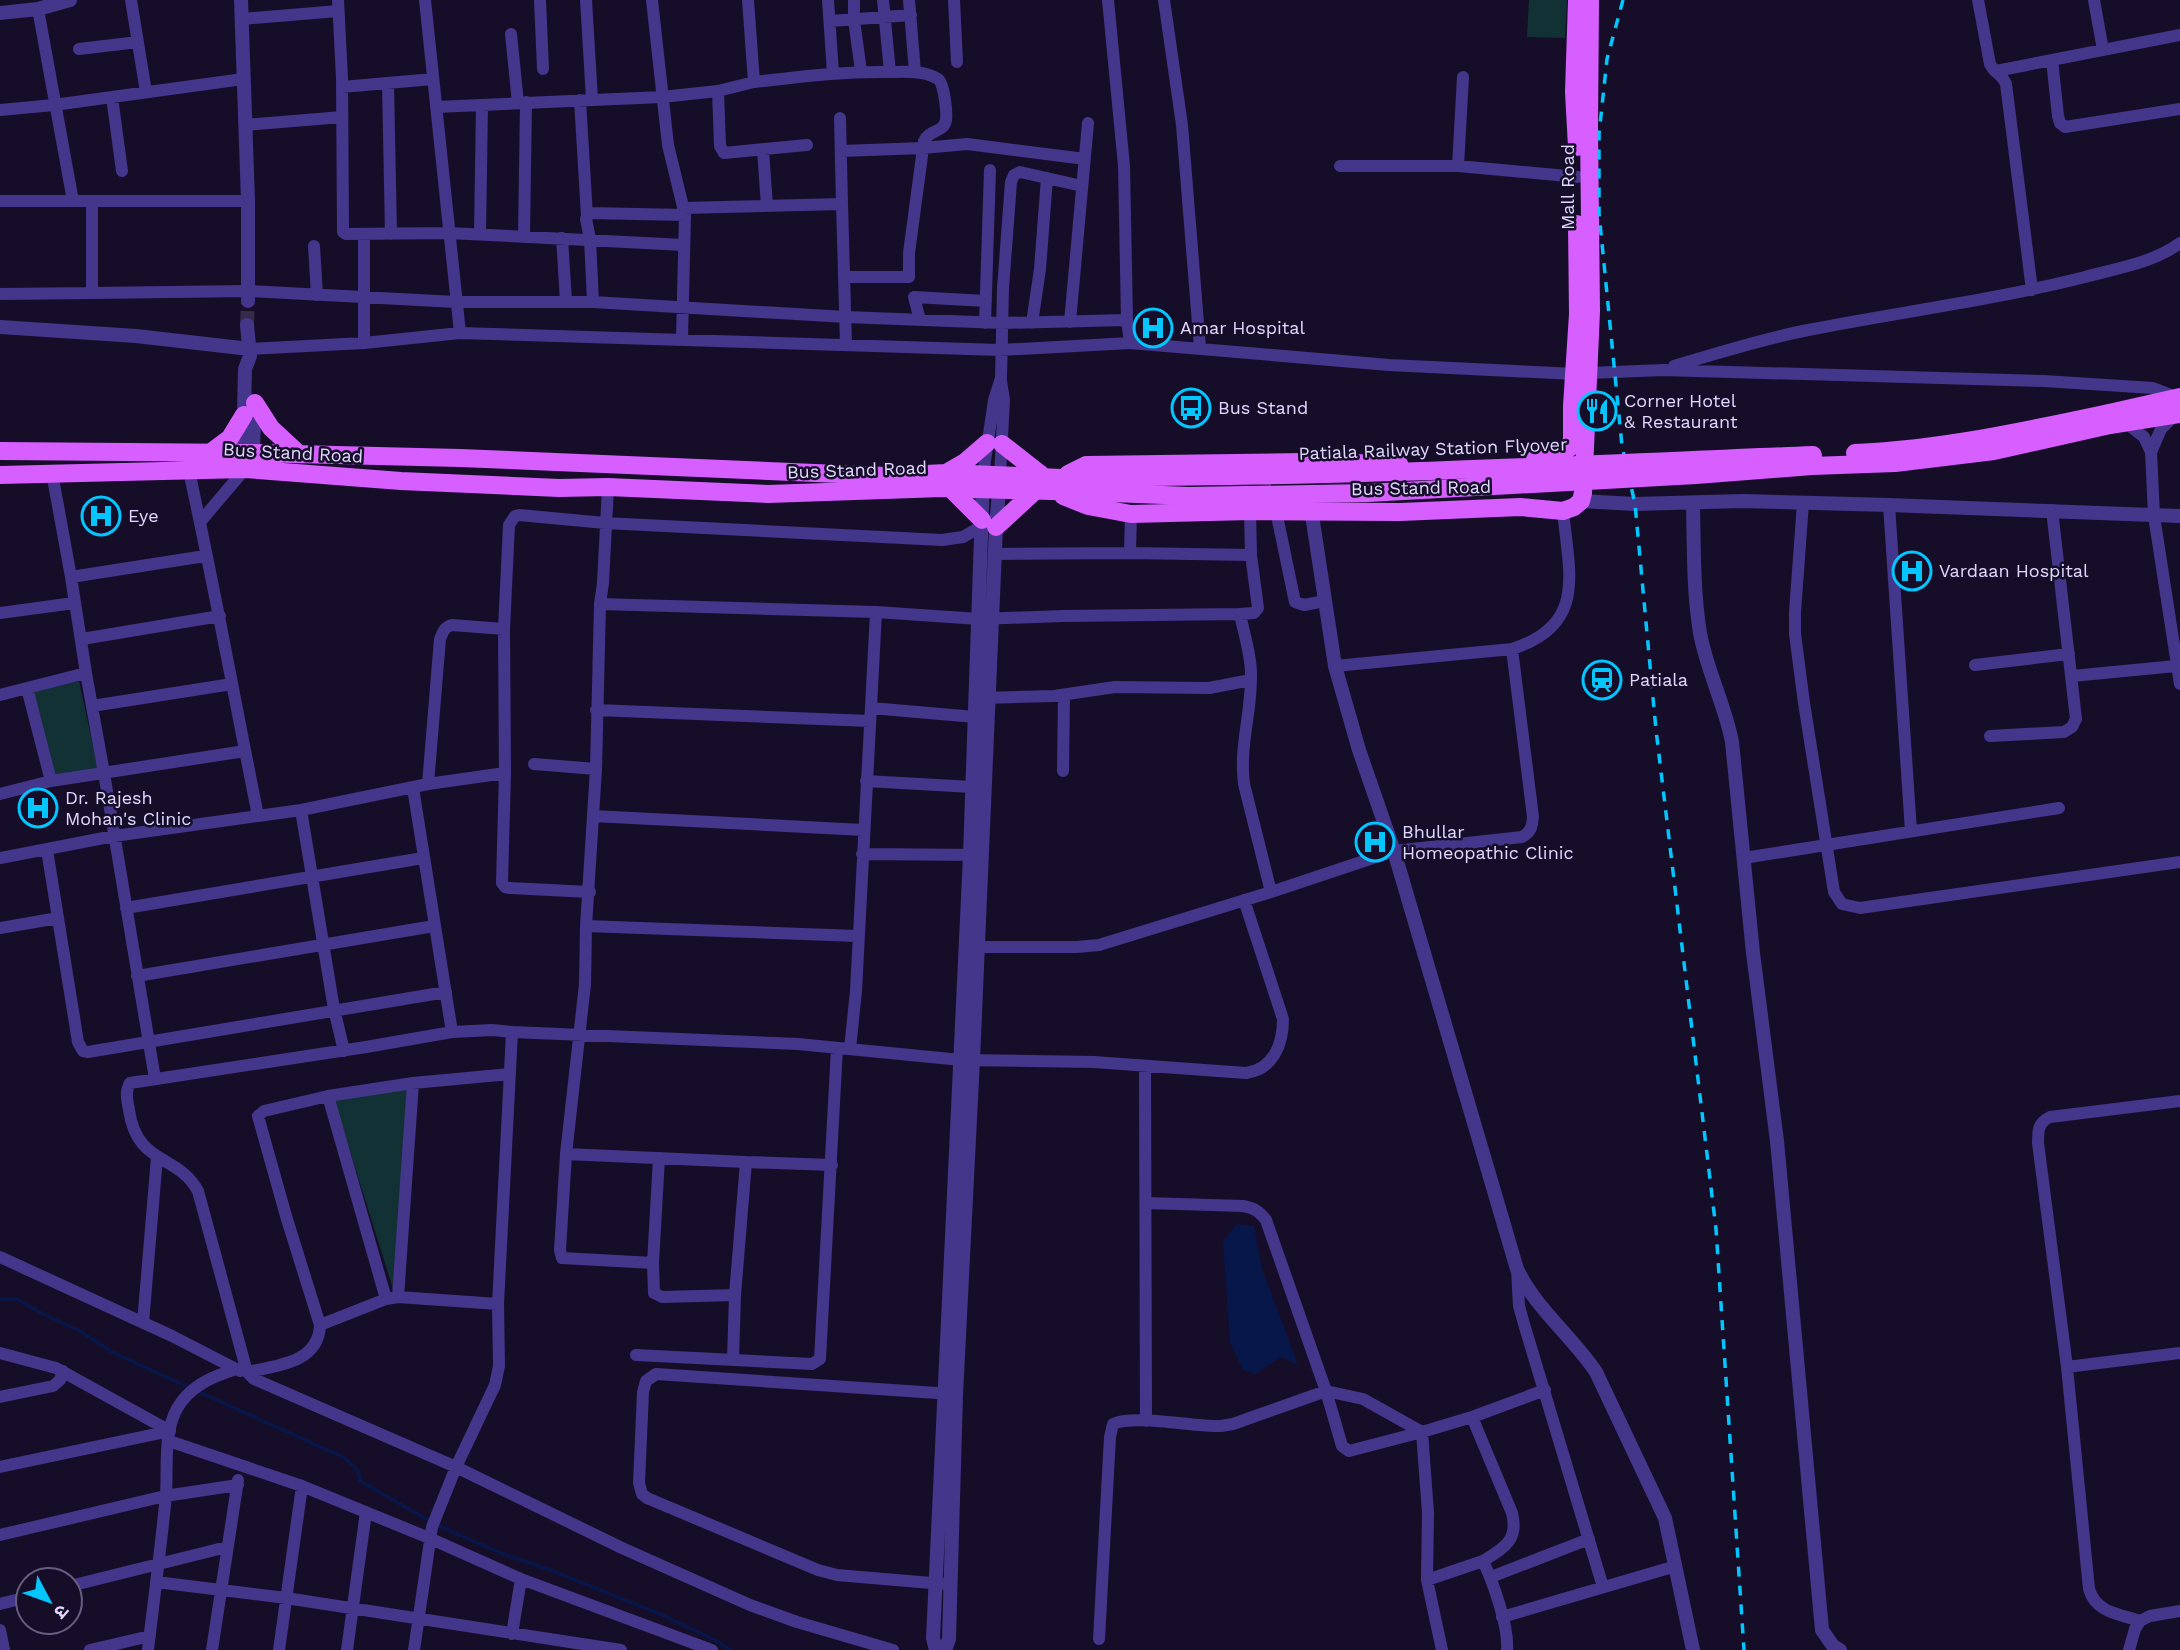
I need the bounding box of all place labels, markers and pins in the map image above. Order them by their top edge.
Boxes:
hospital icon: Amar Hospital [1132,307,1174,349]
place label: Amar Hospital [1180,317,1305,338]
bus stop icon: Bus Stand [1170,387,1212,429]
restaurant icon: Corner Hotel & Restaurant [1576,390,1618,432]
place label: Corner Hotel & Restaurant [1624,390,1738,432]
place label: Bus Stand [1218,397,1308,418]
hospital icon: Eye [80,495,122,537]
place label: Eye [128,505,159,526]
hospital icon: Vardaan Hospital [1891,550,1933,592]
place label: Vardaan Hospital [1939,560,2089,581]
station icon: Patiala [1581,659,1623,701]
place label: Patiala [1629,669,1688,690]
hospital icon: Dr. Rajesh Mohan's Clinic [17,787,59,829]
place label: Dr. Rajesh Mohan's Clinic [65,787,191,829]
hospital icon: Bhullar Homeopathic Clinic [1354,821,1396,863]
place label: Bhullar Homeopathic Clinic [1402,821,1574,863]

